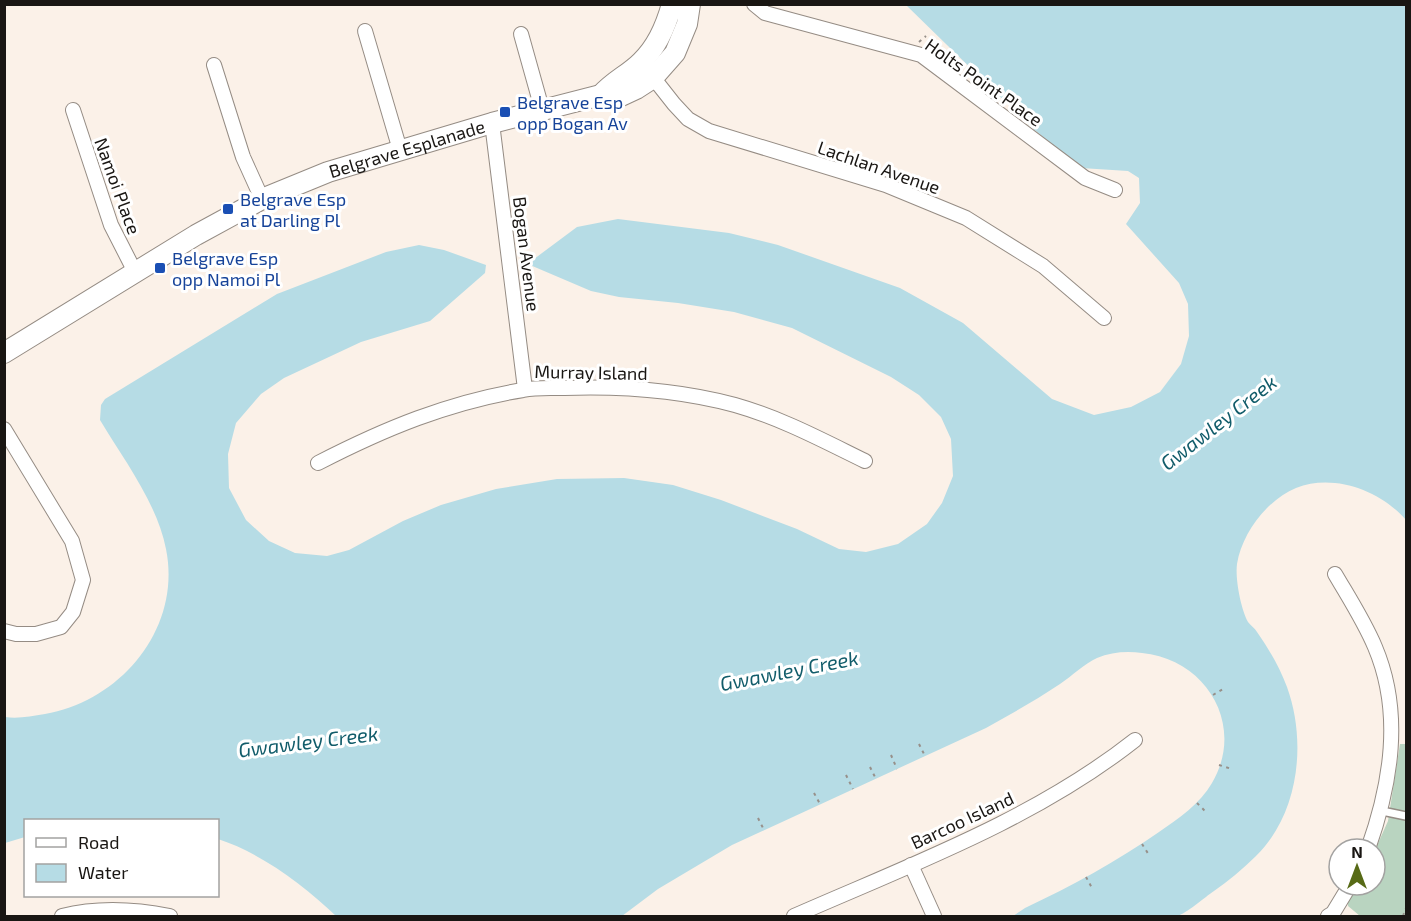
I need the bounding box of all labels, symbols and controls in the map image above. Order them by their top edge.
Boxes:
street label: Holts Point Place [921,33,1047,131]
place label: Belgrave Esp opp Bogan Av [517,91,628,134]
marker: Belgrave Esp opp Bogan Av [498,105,512,119]
street label: Belgrave Esplanade [326,115,487,182]
street label: Namoi Place [90,135,146,237]
street label: Lachlan Avenue [815,136,943,198]
place label: Belgrave Esp at Darling Pl [240,188,346,231]
street label: Bogan Avenue [509,195,545,313]
marker: Belgrave Esp at Darling Pl [221,202,235,216]
place label: Belgrave Esp opp Namoi Pl [172,247,281,290]
marker: Belgrave Esp opp Namoi Pl [153,261,167,275]
street label: Murray Island [534,360,648,384]
water label: Gwawley Creek [1155,369,1281,476]
water label: Gwawley Creek [718,645,861,696]
water label: Gwawley Creek [237,721,379,762]
street label: Barcoo Island [907,787,1017,853]
legend [24,819,219,897]
text: Road [78,831,119,853]
north arrow [1327,837,1387,897]
text: N [1351,842,1363,861]
text: Water [78,861,128,883]

